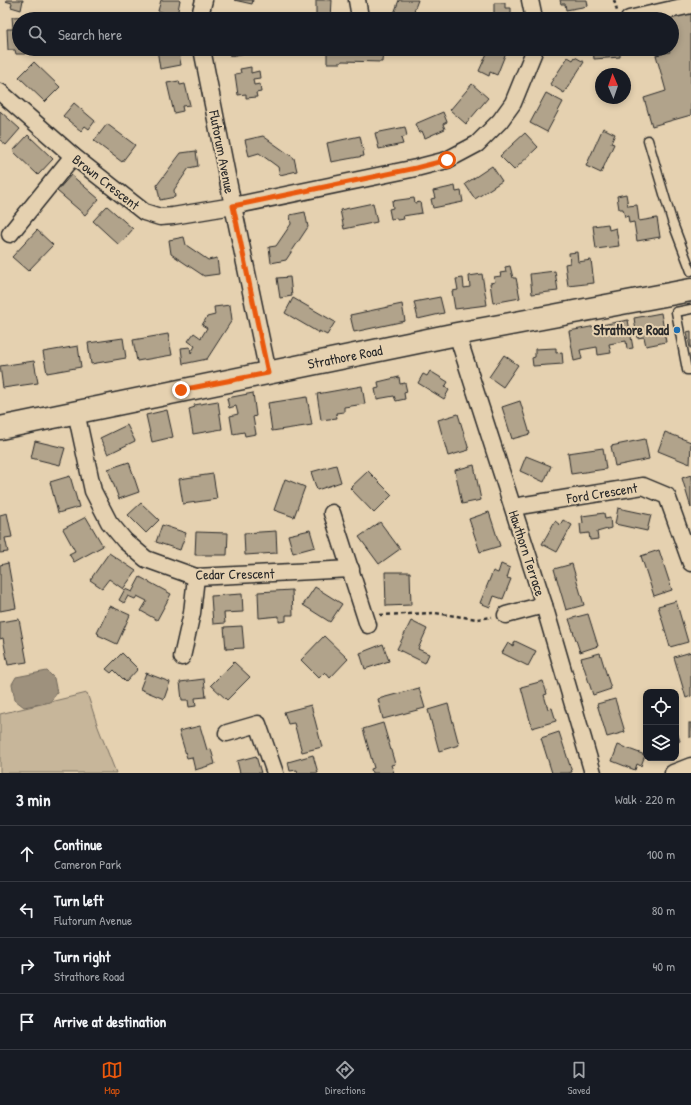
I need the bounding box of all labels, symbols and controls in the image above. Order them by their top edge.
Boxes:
search box [12,12,679,56]
icon: search [26,23,48,45]
text: Search here [58,24,122,45]
north arrow [595,68,631,104]
street label: Flutorum Avenue [205,108,240,195]
street label: Brown Crescent [69,149,144,214]
route start [438,151,456,169]
place label: Strathore Road [593,320,670,339]
marker: Strathore Road [672,325,682,335]
street label: Strathore Road [306,340,384,373]
route end [172,381,190,399]
street label: Ford Crescent [564,478,639,508]
street label: Hawthorn Terrace [505,507,550,599]
street label: Cedar Crescent [195,563,275,584]
map controls [643,689,679,761]
button: locate [643,689,679,725]
button: layers [643,725,679,761]
text: 3 min [16,788,51,811]
text: Walk · 220 m [615,790,675,808]
text: Continue [54,834,102,855]
icon: ahead [16,843,38,865]
text: 100 m [647,845,675,863]
text: Cameron Park [54,855,121,873]
text: Turn left [54,890,104,911]
icon: left [16,899,38,921]
text: 80 m [652,901,675,919]
text: Flutorum Avenue [54,911,132,929]
text: Turn right [54,946,110,967]
icon: right [16,955,38,977]
text: 40 m [652,957,675,975]
text: Strathore Road [54,967,124,985]
icon: arrive [16,1011,38,1033]
text: Arrive at destination [54,1011,166,1032]
tab: Map [101,1059,123,1097]
tab: Directions [325,1059,366,1097]
tab: Saved [568,1059,590,1097]

